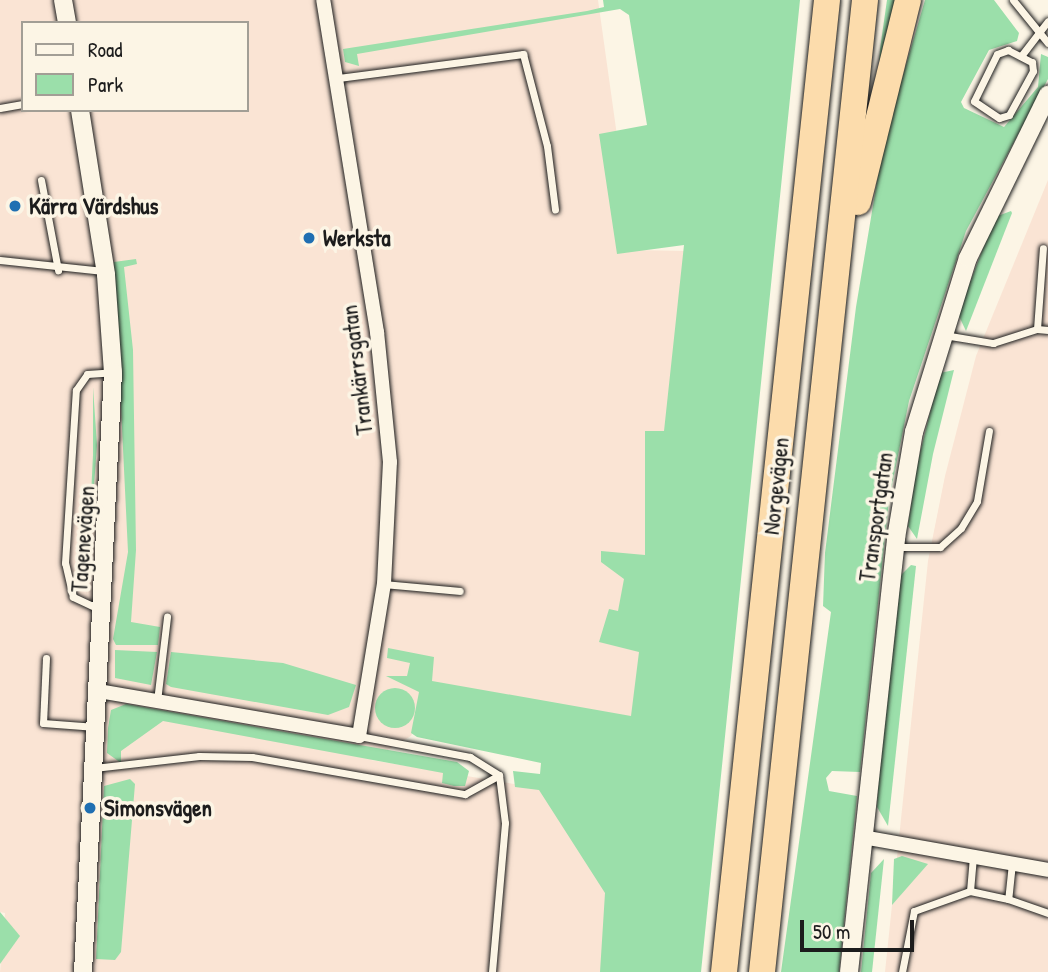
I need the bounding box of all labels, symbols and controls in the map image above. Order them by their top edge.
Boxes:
legend [21,21,248,112]
text: Road [88,35,122,64]
text: Park [88,70,123,99]
place label: Kärra Värdshus [29,192,158,220]
marker: Kärra Värdshus [7,198,23,214]
place label: Werksta [323,224,391,252]
marker: Werksta [301,230,317,246]
street label: Trankärrsgatan [335,303,379,437]
street label: Norgevägen [757,436,795,536]
street label: Transportgatan [853,451,899,583]
street label: Tagenevägen [66,485,100,593]
place label: Simonsvägen [104,794,212,822]
marker: Simonsvägen [82,800,98,816]
scale bar [803,906,917,950]
text: 50 m [813,917,850,946]

